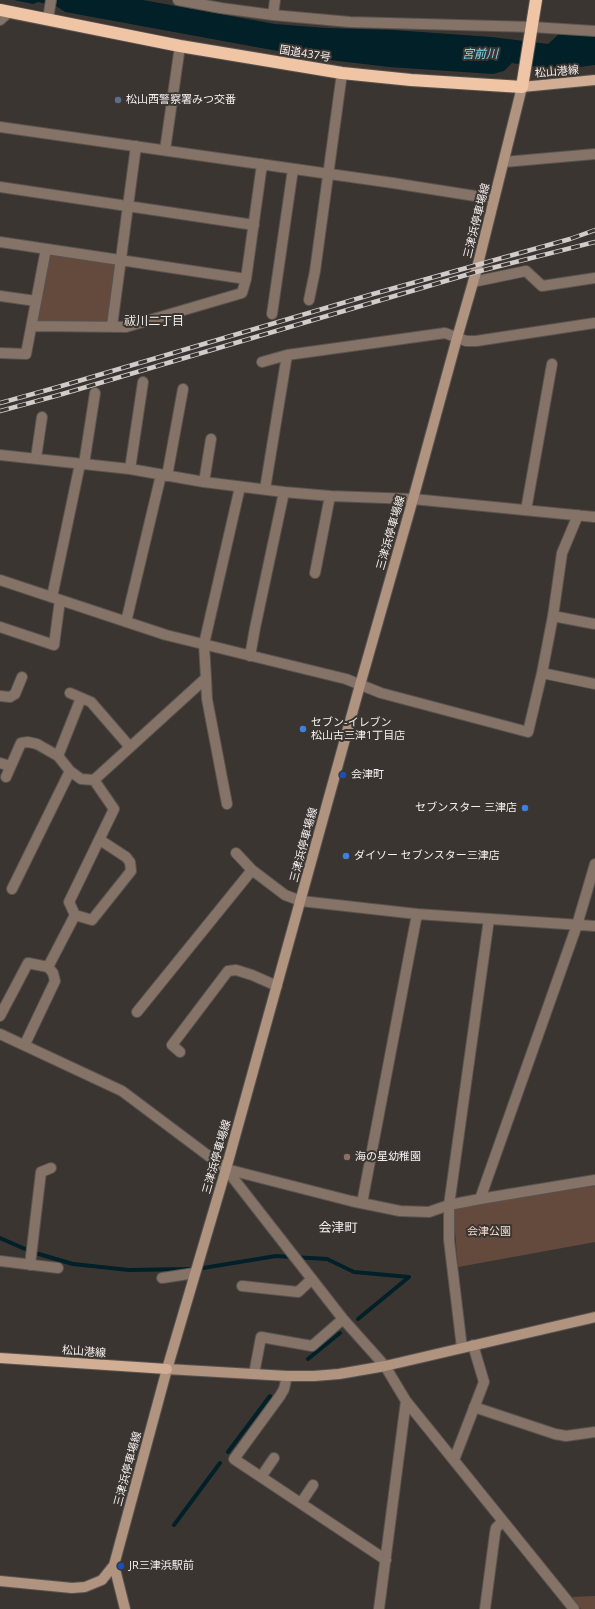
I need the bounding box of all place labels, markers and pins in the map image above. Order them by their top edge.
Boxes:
place label: 松山西警察署みつ交番 [126,93,236,107]
marker: 松山西警察署みつ交番 [113,95,123,105]
place label: セブン-イレブン 松山古三津1丁目店 [311,716,405,742]
marker: セブン-イレブン 松山古三津1丁目店 [298,724,308,734]
place label: 会津町 [351,768,384,782]
marker: 会津町 [338,770,348,780]
place label: セブンスター 三津店 [415,801,517,815]
marker: セブンスター 三津店 [520,803,530,813]
place label: ダイソー セブンスター三津店 [354,849,500,863]
marker: ダイソー セブンスター三津店 [341,851,351,861]
place label: 海の星幼稚園 [355,1150,421,1164]
marker: 海の星幼稚園 [342,1152,352,1162]
place label: JR三津浜駅前 [129,1559,194,1573]
marker: JR三津浜駅前 [116,1561,126,1571]

